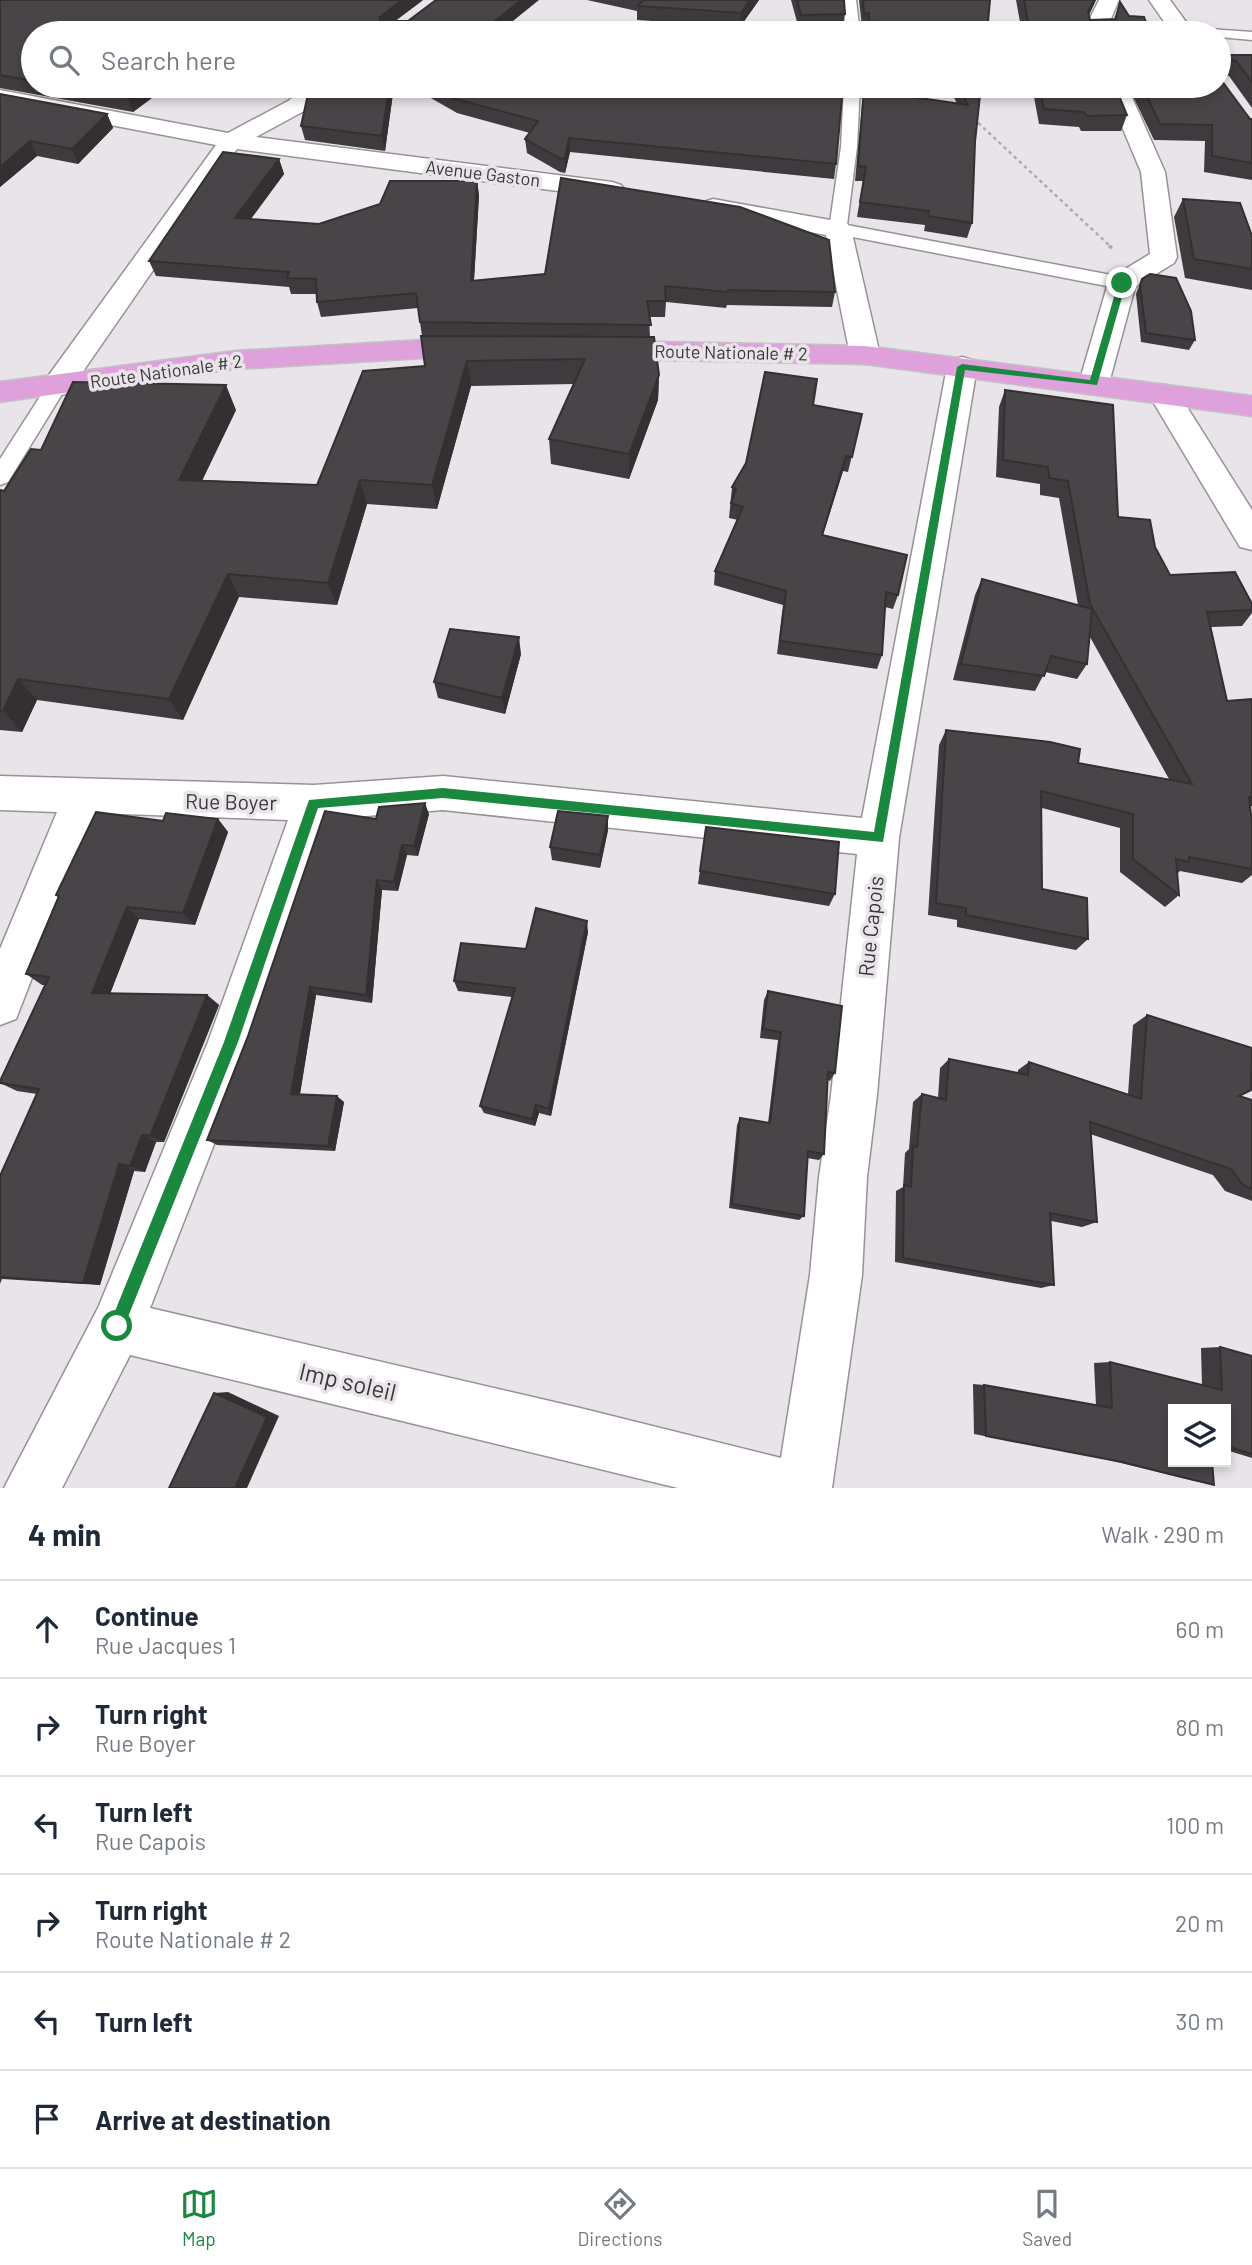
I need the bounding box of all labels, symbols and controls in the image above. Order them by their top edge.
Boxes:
search box [21,21,1231,98]
icon: search [45,41,83,79]
text: Search here [101,44,236,75]
street label: Avenue Gaston [424,155,542,191]
route end [1106,267,1137,298]
street label: Route Nationale # 2 [654,340,808,364]
street label: Route Nationale # 2 [88,349,244,393]
street label: Rue Boyer [185,788,277,814]
street label: Rue Capois [852,874,888,978]
route start [101,1310,132,1341]
street label: Imp soleil [297,1356,399,1406]
map controls [1168,1404,1231,1467]
button: layers [1168,1404,1231,1467]
text: 4 min [28,1516,101,1552]
text: Walk · 290 m [1101,1520,1224,1548]
text: Continue [95,1600,199,1631]
icon: ahead [28,1610,66,1648]
text: 60 m [1176,1615,1224,1643]
text: Rue Jacques 1 [95,1631,236,1659]
text: Turn right [95,1698,208,1729]
icon: right [28,1708,66,1746]
text: 80 m [1175,1713,1224,1741]
text: Rue Boyer [95,1729,196,1757]
text: Turn left [95,1796,193,1827]
icon: left [28,1806,66,1844]
text: 100 m [1166,1811,1224,1839]
text: Rue Capois [95,1827,206,1855]
text: Turn right [95,1894,208,1925]
icon: right [28,1904,66,1942]
text: 20 m [1175,1909,1224,1937]
text: Route Nationale # 2 [95,1925,291,1953]
icon: left [28,2002,66,2040]
text: Turn left [95,2006,193,2037]
text: 30 m [1176,2007,1224,2035]
icon: arrive [28,2100,66,2138]
text: Arrive at destination [95,2104,331,2135]
tab: Map [180,2185,218,2250]
tab: Directions [578,2185,663,2250]
tab: Saved [1022,2185,1072,2250]

